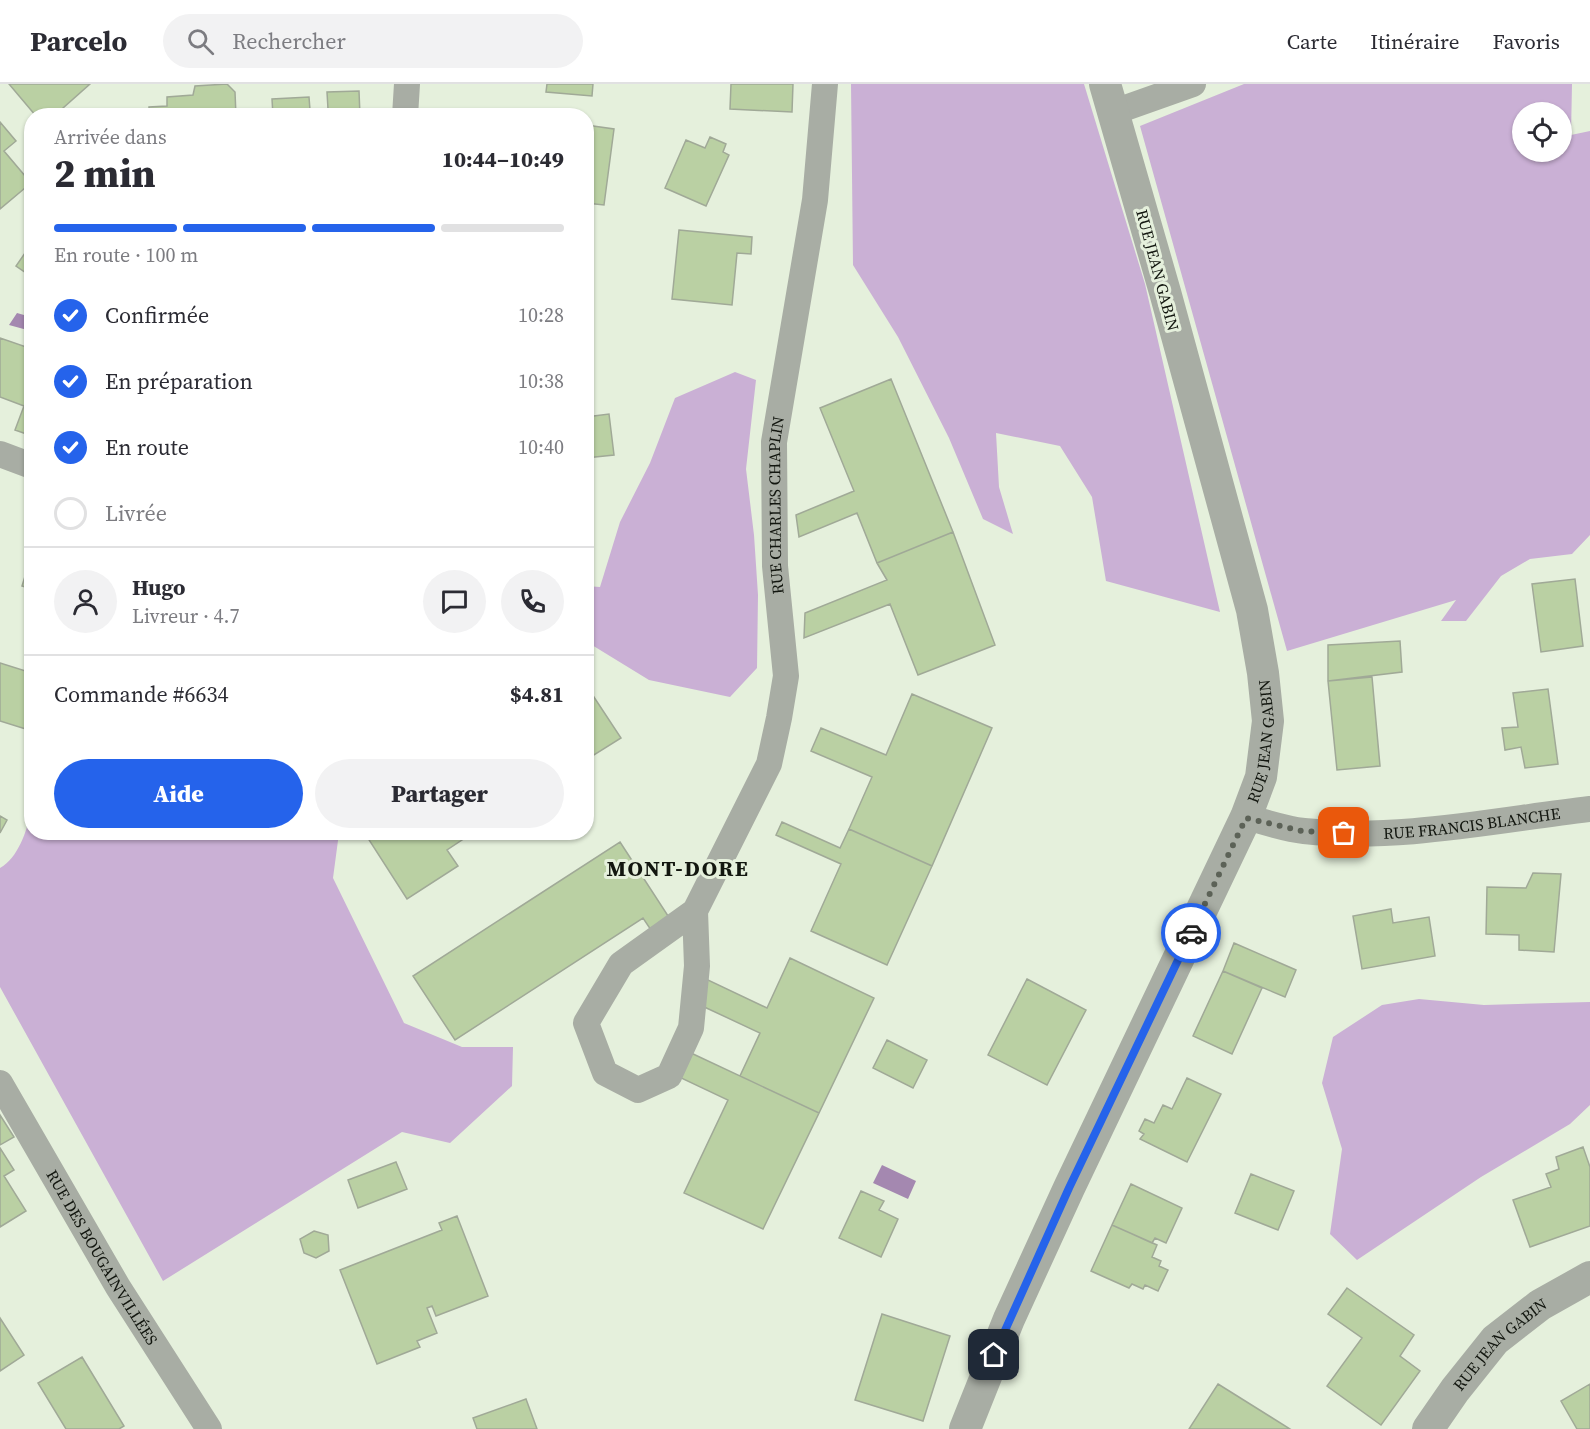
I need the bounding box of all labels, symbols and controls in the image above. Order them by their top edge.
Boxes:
search box [163,14,583,68]
text: Parcelo [30,22,127,60]
icon: search [184,25,217,58]
text: Rechercher [232,26,346,56]
text: Carte [1287,27,1337,56]
text: Itinéraire [1370,27,1459,56]
text: Favoris [1492,27,1560,56]
map controls [1512,102,1572,162]
button: locate [1512,102,1572,162]
text: Arrivée dans [54,123,167,151]
text: 10:44–10:49 [442,144,564,174]
text: 2 min [54,147,156,200]
street label: RUE JEAN GABIN [1131,207,1185,333]
text: En route · 100 m [54,241,198,269]
icon: check [54,299,87,332]
text: Confirmée [105,300,209,330]
text: 10:28 [518,301,564,329]
icon: check [54,365,87,398]
text: En préparation [105,366,253,396]
text: 10:38 [518,367,564,395]
street label: RUE CHARLES CHAPLIN [763,414,789,595]
icon: check [54,431,87,464]
text: En route [105,432,189,462]
text: 10:40 [518,433,564,461]
text: Livrée [105,498,167,528]
button: person [54,570,117,633]
button: chat [423,570,486,633]
button: phone [501,570,564,633]
text: Hugo [132,572,186,602]
text: Livreur · 4.7 [132,602,240,630]
street label: RUE JEAN GABIN [1241,678,1279,806]
text: Commande #6634 [54,679,228,709]
text: $4.81 [510,679,564,709]
button: Aide [54,759,303,828]
button: Partager [315,759,564,828]
street label: RUE FRANCIS BLANCHE [1383,802,1562,844]
pin [1318,807,1369,858]
icon: bag [1327,816,1360,849]
district label: MONT-DORE [607,853,749,883]
courier [1161,903,1221,963]
icon: car [1175,917,1208,950]
street label: RUE DES BOUGAINVILLÉES [41,1165,163,1349]
street label: RUE JEAN GABIN [1448,1292,1551,1395]
pin [968,1329,1019,1380]
icon: home [977,1338,1010,1371]

